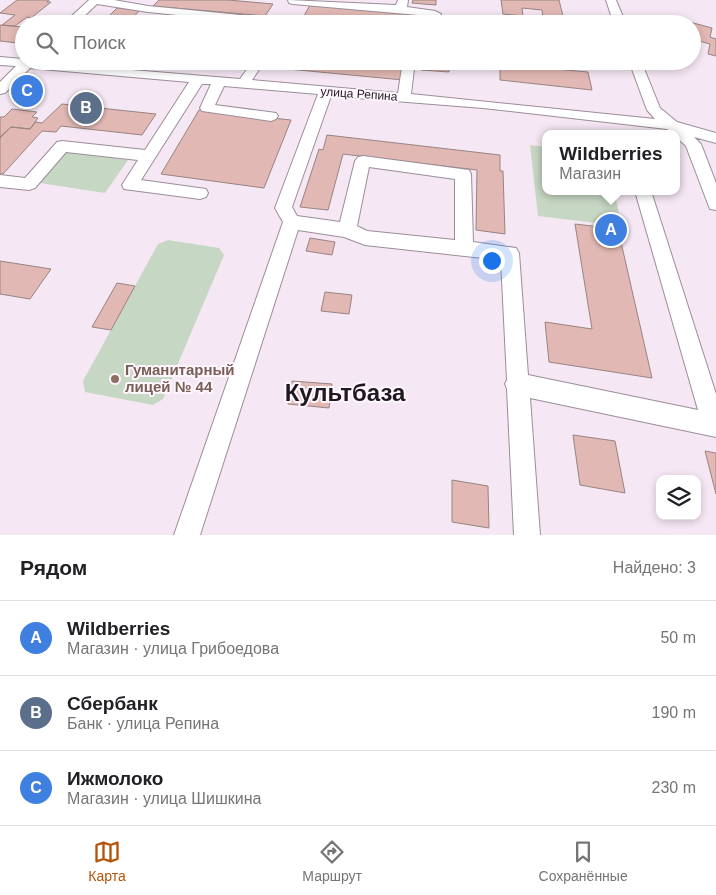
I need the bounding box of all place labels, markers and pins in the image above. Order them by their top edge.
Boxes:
pin: C [11,72,43,110]
pin: B [70,89,102,127]
pin: A [595,211,627,249]
place label: Гуманитарный лицей № 44 [125,361,235,395]
marker: Гуманитарный лицей № 44 [109,373,121,385]

